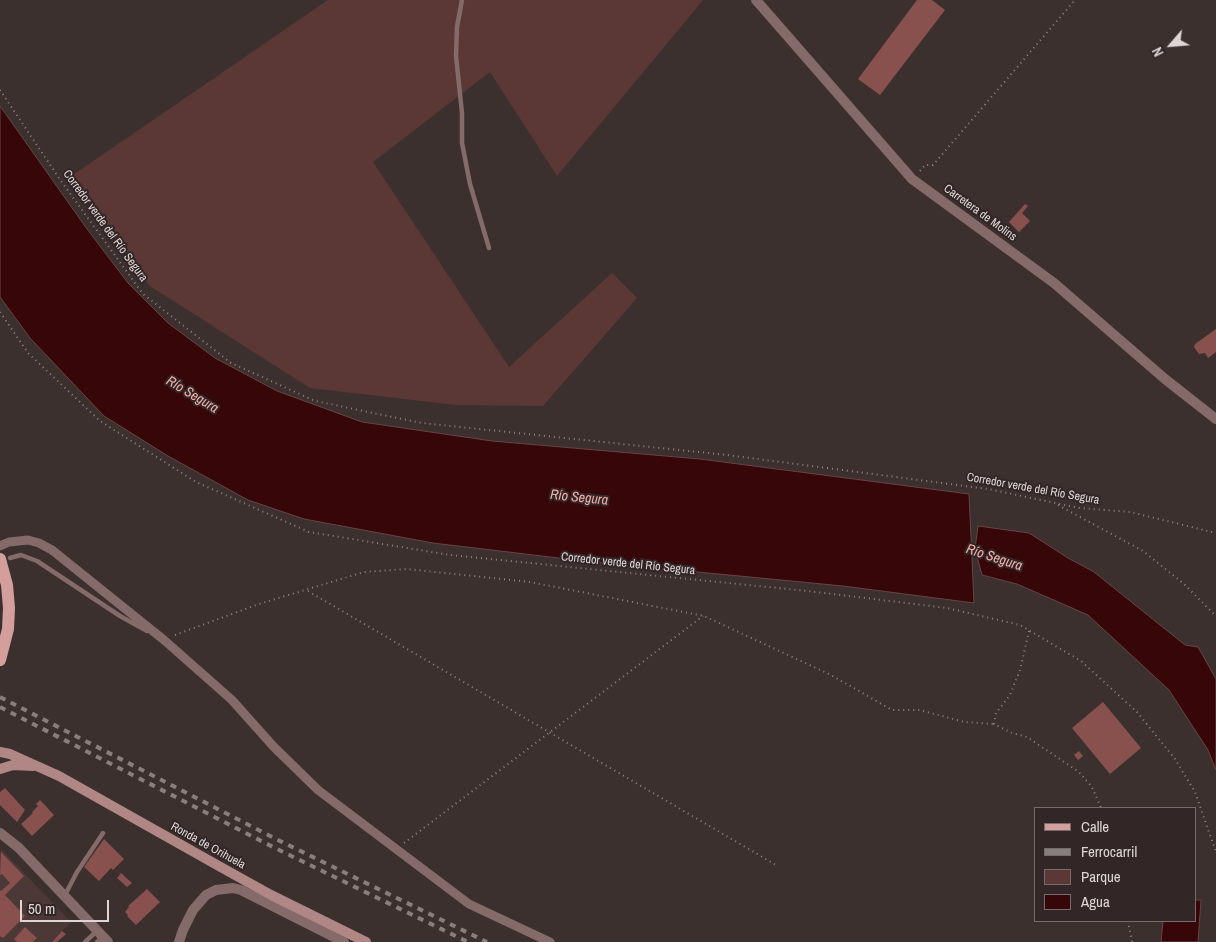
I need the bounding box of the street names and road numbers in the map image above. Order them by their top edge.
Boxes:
street label: Corredor verde del Río Segura [60,167,150,285]
street label: Carretera de Molins [941,182,1019,244]
street label: Corredor verde del Río Segura [965,470,1101,508]
street label: Corredor verde del Río Segura [560,550,696,578]
street label: Ronda de Orihuela [168,820,248,872]

